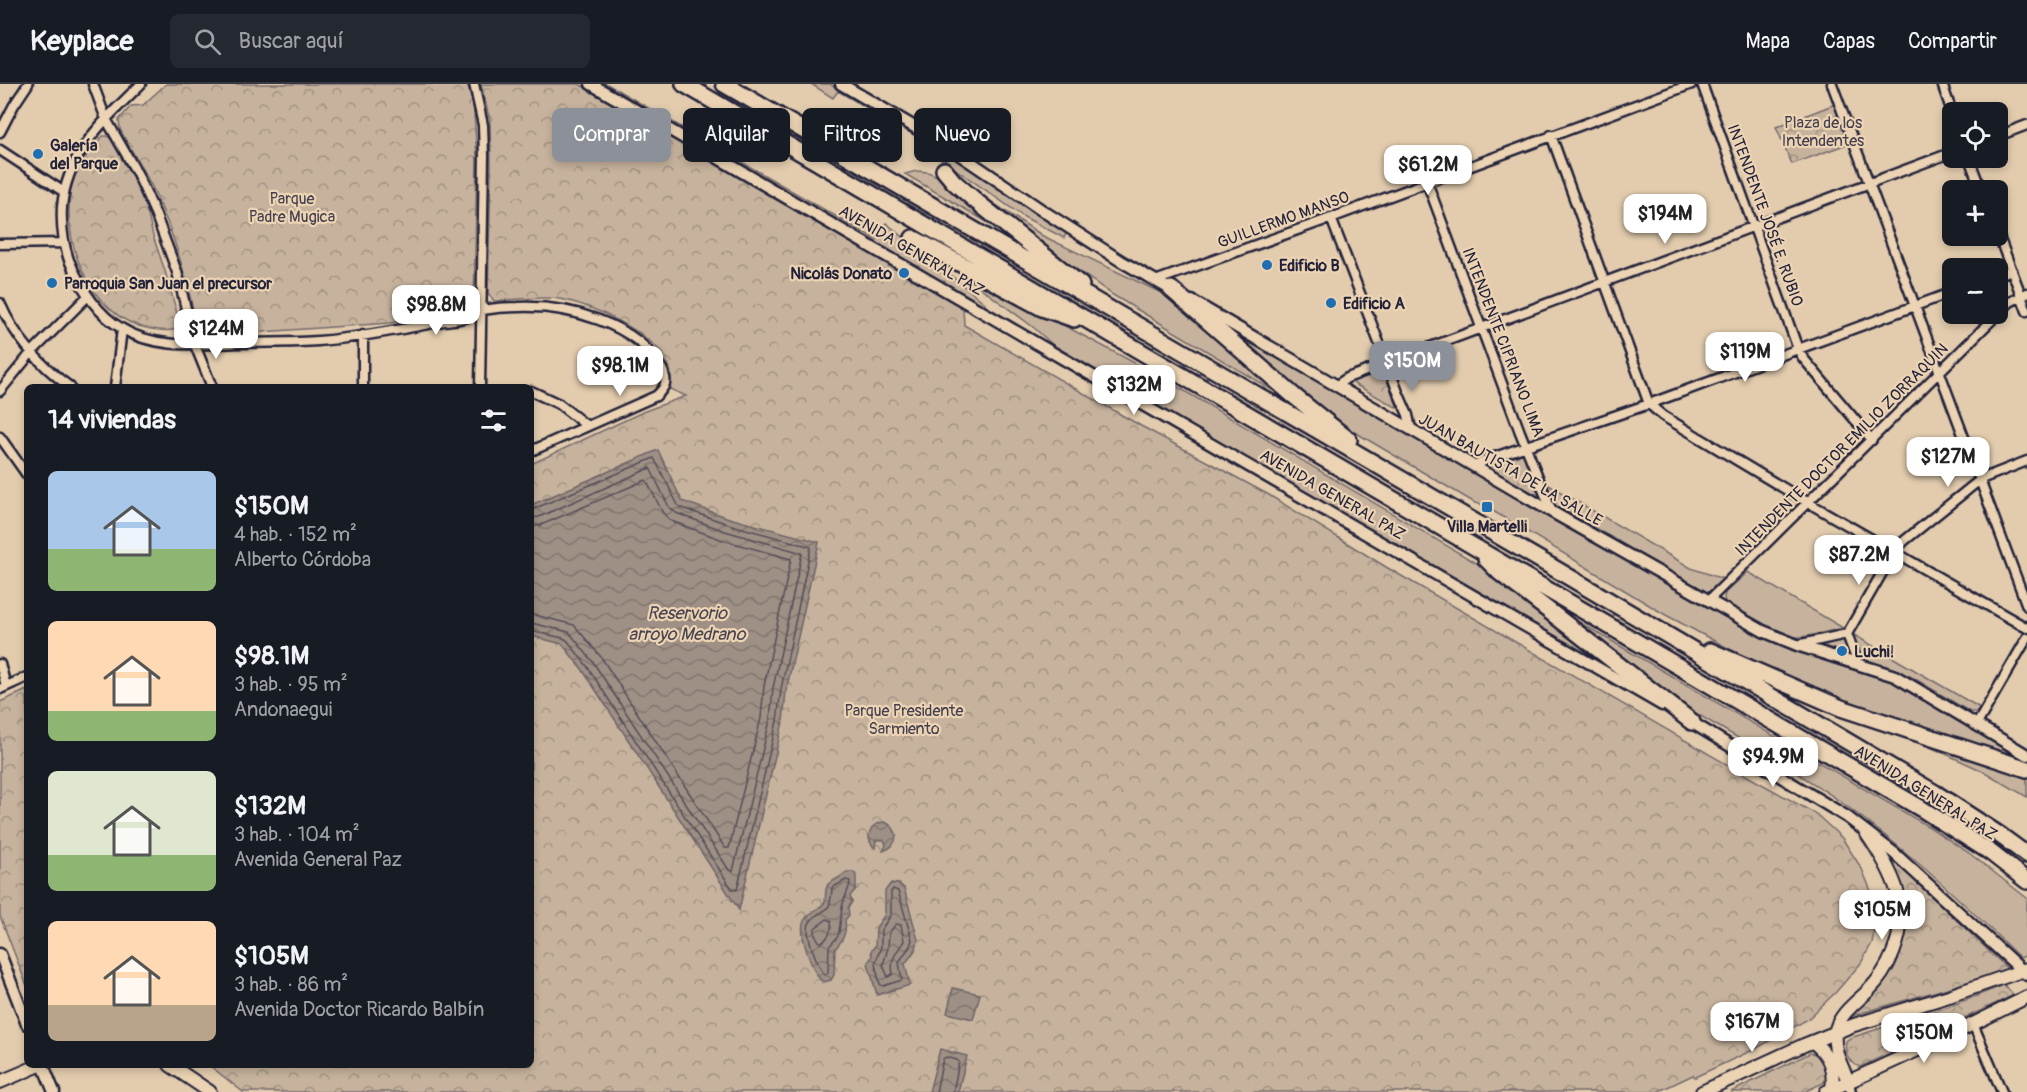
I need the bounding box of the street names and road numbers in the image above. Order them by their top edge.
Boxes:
street label: INTENDENTE JOSÉ E. RUBIO [1723,122,1807,309]
street label: GUILLERMO MANSO [1215,187,1352,253]
street label: AVENIDA GENERAL PAZ [835,201,988,301]
street label: INTENDENTE CIPRIANO LIMA [1458,245,1548,440]
street label: INTENDENTE DOCTOR EMILIO ZORRAQUIN [1731,339,1952,560]
street label: JUAN BAUTISTA DE LA SALLE [1415,409,1606,531]
street label: AVENIDA GENERAL PAZ [1256,445,1409,545]
street label: AVENIDA GENERAL PAZ [1850,741,2001,845]

